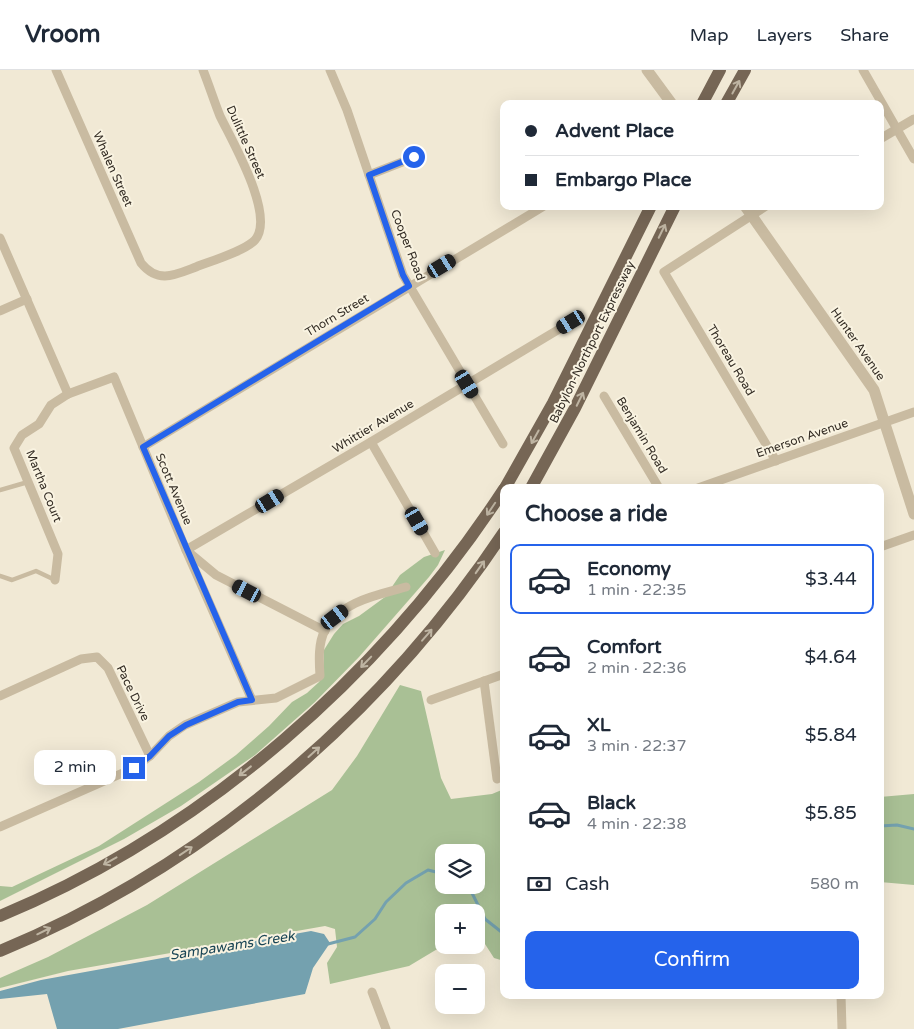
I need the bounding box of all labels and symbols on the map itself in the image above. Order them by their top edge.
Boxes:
one-way arrow [731,80,741,95]
street label: Dulittle Street [224,103,269,181]
street label: Whalen Street [90,129,136,209]
route start [403,146,425,168]
street label: Cooper Road [388,207,428,283]
one-way arrow [658,224,667,239]
car [425,252,458,280]
street label: Babylon-Northport Expressway [547,258,638,425]
street label: Thorn Street [303,290,371,339]
street label: Hunter Avenue [828,305,888,383]
car [554,308,587,336]
street label: Thoreau Road [704,322,758,398]
car [452,367,481,401]
one-way arrow [576,392,585,407]
street label: Benjamin Road [614,394,670,476]
street label: Whittier Avenue [330,396,416,456]
street label: Emerson Avenue [754,416,850,460]
one-way arrow [529,430,539,444]
street label: Martha Court [23,448,65,525]
street label: Scott Avenue [153,451,195,527]
car [253,487,286,515]
one-way arrow [486,501,496,515]
car [403,504,430,538]
one-way arrow [475,560,485,574]
car [230,578,263,604]
car [318,602,351,632]
one-way arrow [421,629,432,642]
one-way arrow [360,656,372,669]
street label: Pace Drive [113,663,153,723]
one-way arrow [307,746,320,758]
callout: 2 min [34,750,116,786]
route end [123,757,145,779]
one-way arrow [239,765,252,776]
one-way arrow [178,846,192,856]
one-way arrow [103,856,118,866]
one-way arrow [37,926,52,936]
water label: Sampawams Creek [168,927,297,964]

